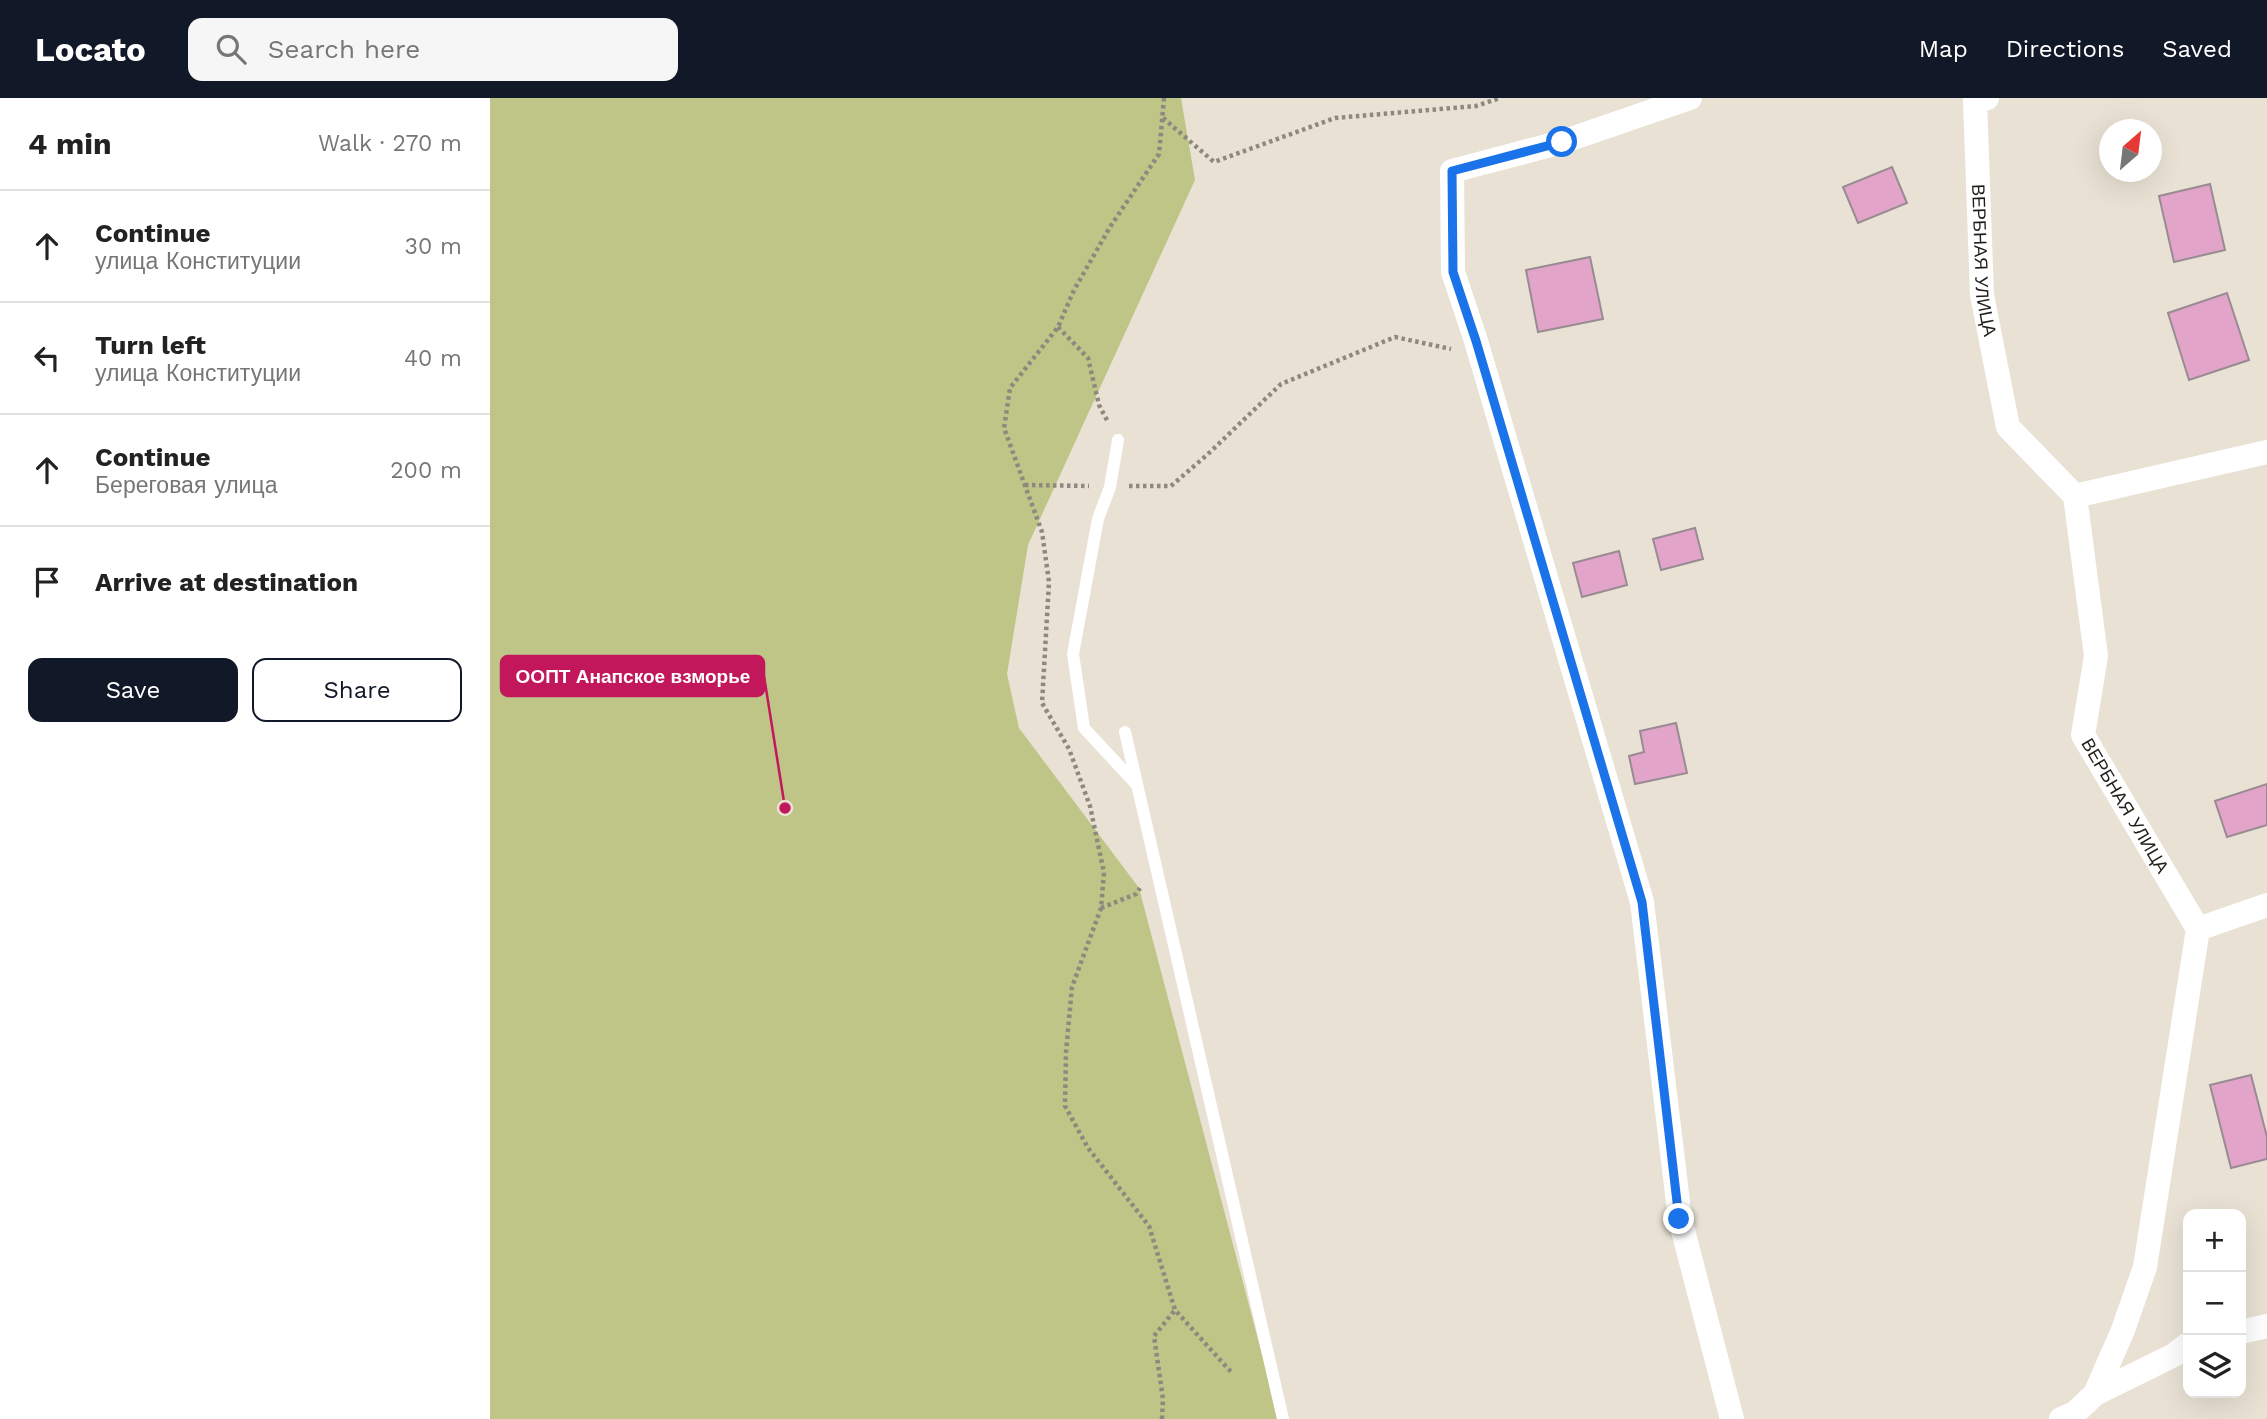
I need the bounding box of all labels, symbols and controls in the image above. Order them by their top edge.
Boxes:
search box [188,18,678,81]
text: Locato [35,30,146,69]
icon: search [212,30,250,68]
text: Search here [268,34,420,64]
text: Map [1919,35,1968,63]
text: Directions [2006,35,2124,63]
text: Saved [2162,35,2232,63]
north arrow [2099,119,2162,182]
text: 4 min [28,126,112,161]
route start [1546,126,1577,157]
text: Walk · 270 m [318,130,462,157]
street label: ВЕРБНАЯ УЛИЦА [1968,184,2001,338]
text: Continue [95,218,211,248]
icon: ahead [28,227,66,265]
text: 30 m [405,233,462,260]
text: улица Конституции [95,248,301,275]
text: Turn left [95,330,206,360]
icon: left [28,339,66,377]
text: 40 m [404,345,462,372]
text: улица Конституции [95,360,301,387]
text: Continue [95,442,211,472]
icon: ahead [28,451,66,489]
text: 200 m [390,457,462,484]
text: Береговая улица [95,472,277,499]
icon: arrive [28,563,66,601]
text: Arrive at destination [95,567,358,597]
callout: ООПТ Анапское взморье [501,656,764,696]
button: Save [28,658,238,722]
button: Share [252,658,462,722]
text: ООПТ Анапское взморье [516,665,750,688]
street label: ВЕРБНАЯ УЛИЦА [2077,734,2173,877]
route end [1663,1203,1694,1234]
map controls [2183,1209,2246,1398]
button: + [2183,1209,2246,1272]
button: − [2183,1272,2246,1335]
button: layers [2183,1335,2246,1398]

